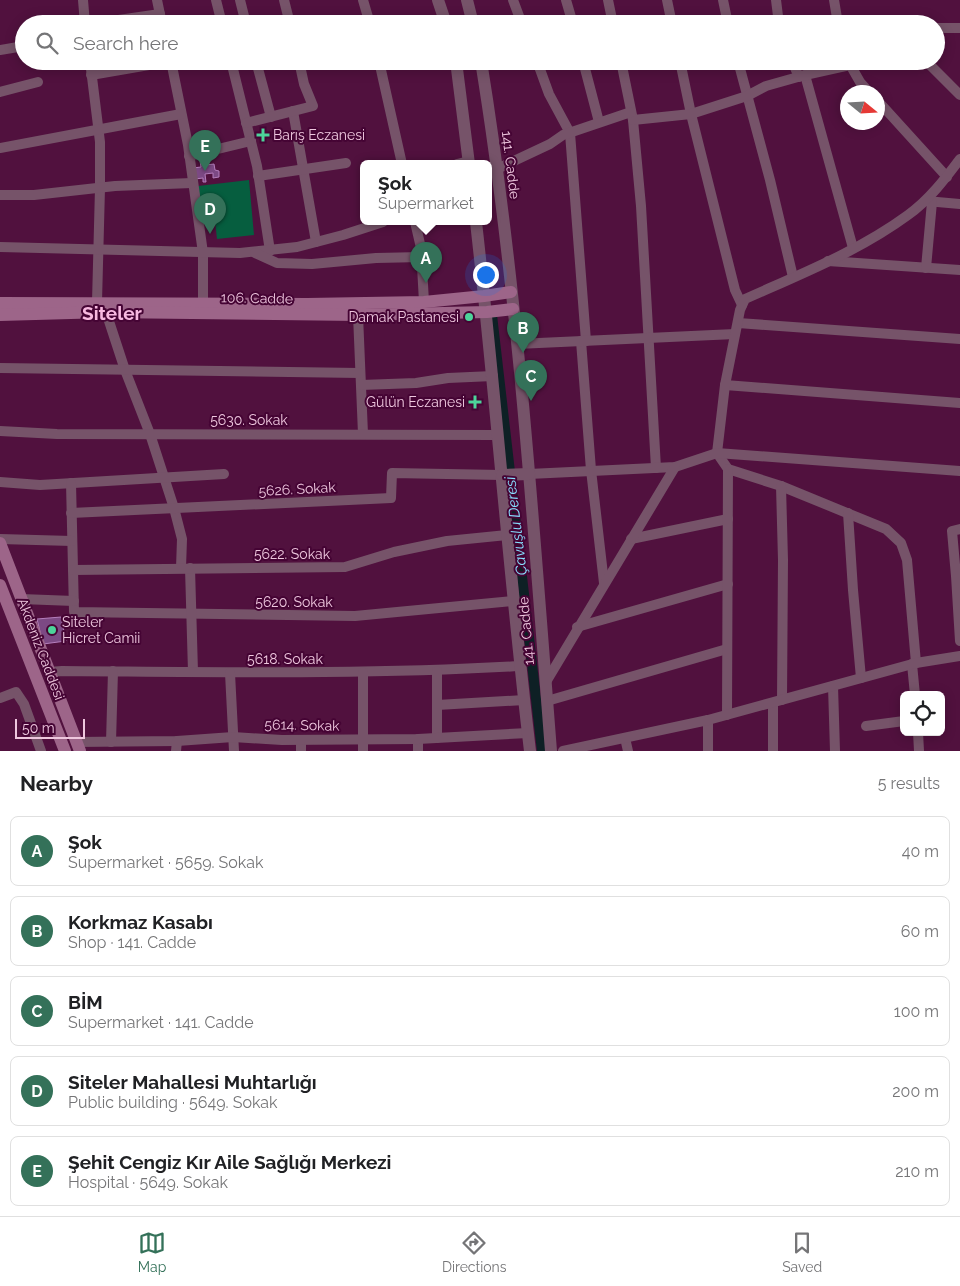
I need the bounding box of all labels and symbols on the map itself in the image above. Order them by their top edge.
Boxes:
north arrow [840,85,885,130]
place label: Barış Eczanesi [273,127,365,143]
marker: Barış Eczanesi [257,129,269,141]
pin: E [189,130,221,171]
street label: 141. Cadde [499,130,523,200]
pin: D [194,193,226,234]
pin: A [410,242,442,283]
your location [473,262,499,288]
street label: 106. Cadde [221,289,293,307]
district label: Siteler [82,302,143,324]
place label: Damak Pastanesi [348,309,459,325]
marker: Damak Pastanesi [463,311,475,323]
pin: B [507,312,539,353]
pin: C [515,360,547,401]
place label: Gülün Eczanesi [366,394,465,410]
marker: Gülün Eczanesi [469,396,481,408]
street label: 5630. Sokak [210,412,288,428]
water label: Çavuşlu Deresi [501,475,531,576]
street label: 5626. Sokak [258,479,337,499]
street label: 5622. Sokak [254,546,331,562]
street label: 5620. Sokak [255,594,333,610]
street label: Akdeniz Caddesi [14,596,68,702]
street label: 141. Cadde [515,596,537,666]
place label: Siteler Hicret Camii [62,614,140,646]
marker: Siteler Hicret Camii [46,624,58,636]
street label: 5618. Sokak [247,651,324,667]
scale bar [15,716,85,739]
street label: 5614. Sokak [264,716,340,734]

